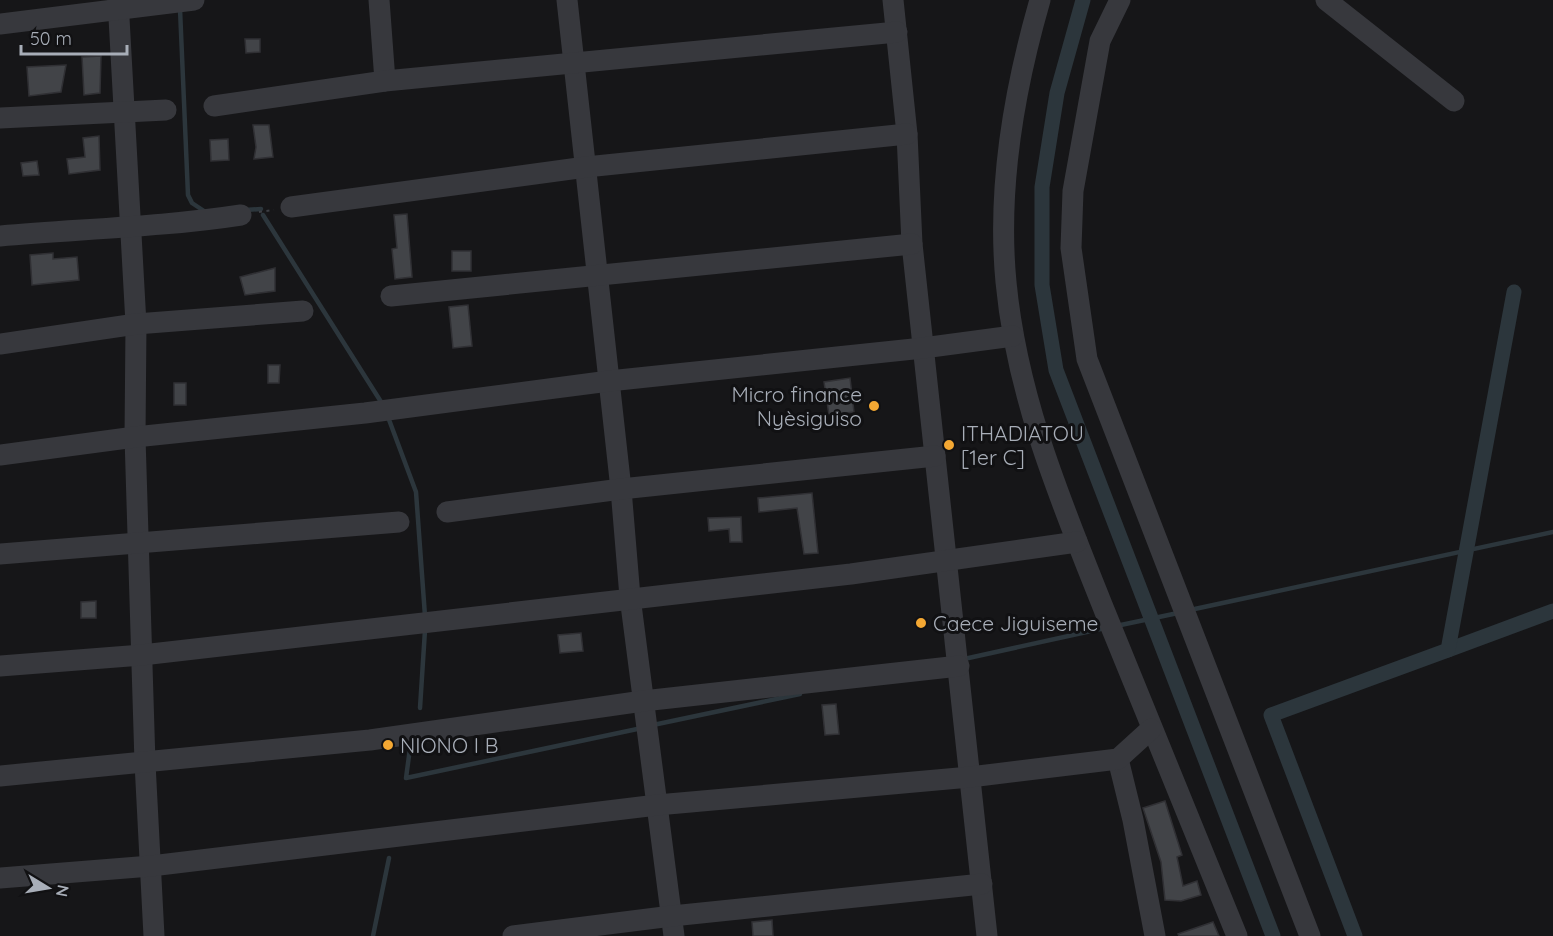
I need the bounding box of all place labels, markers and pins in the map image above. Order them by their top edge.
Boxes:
place label: Micro finance Nyèsiguiso [731,381,862,431]
marker: Micro finance Nyèsiguiso [867,399,881,413]
place label: ITHADIATOU [1er C] [961,420,1084,470]
marker: ITHADIATOU [1er C] [942,438,956,452]
place label: Caece Jiguiseme [933,610,1098,636]
marker: Caece Jiguiseme [914,616,928,630]
place label: NIONO I B [400,732,498,758]
marker: NIONO I B [381,738,395,752]

